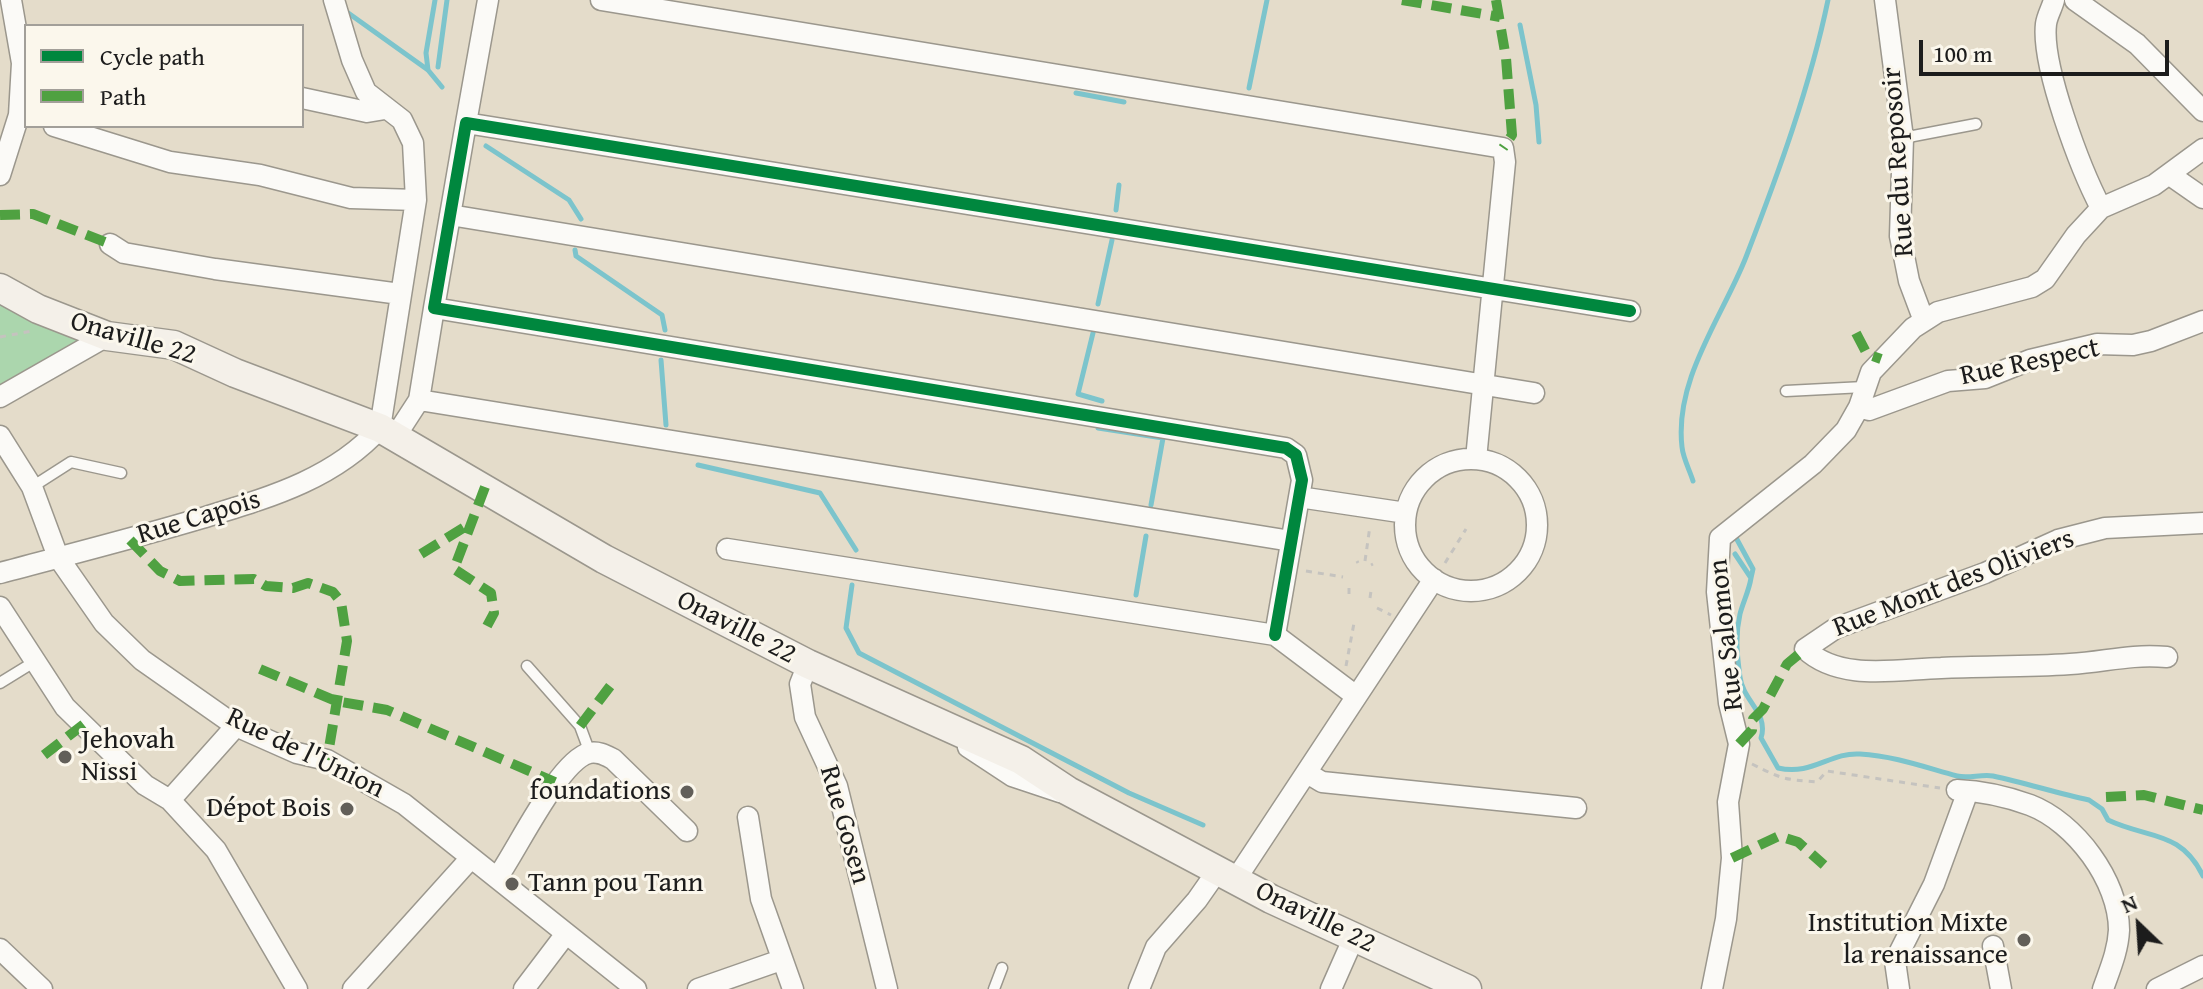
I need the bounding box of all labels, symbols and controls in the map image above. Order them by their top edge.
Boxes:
legend [24,24,304,128]
scale bar [1923,24,2173,74]
text: 100 m [1933,36,1993,71]
text: Cycle path [100,39,205,74]
street label: Rue du Reposoir [1876,66,1922,258]
text: Path [100,79,146,114]
street label: Onaville 22 [66,305,200,373]
street label: Rue Respect [1957,332,2103,394]
street label: Rue Capois [133,483,265,553]
street label: Rue Mont des Oliviers [1829,523,2079,645]
street label: Rue Salomon [1702,557,1752,713]
street label: Onaville 22 [671,584,801,672]
street label: Rue de l'Union [220,701,390,807]
place label: Jehovah Nissi [81,724,175,790]
marker: Jehovah Nissi [56,748,74,766]
street label: Rue Gosen [811,762,877,888]
place label: foundations [530,775,671,809]
marker: foundations [678,783,696,801]
place label: Dépot Bois [206,792,331,826]
marker: Dépot Bois [338,800,356,818]
place label: Tann pou Tann [528,867,703,901]
marker: Tann pou Tann [503,875,521,893]
street label: Onaville 22 [1250,875,1380,961]
north arrow [2099,885,2179,965]
text: N [2115,886,2142,921]
place label: Institution Mixte la renaissance [1808,907,2008,973]
marker: Institution Mixte la renaissance [2015,931,2033,949]

